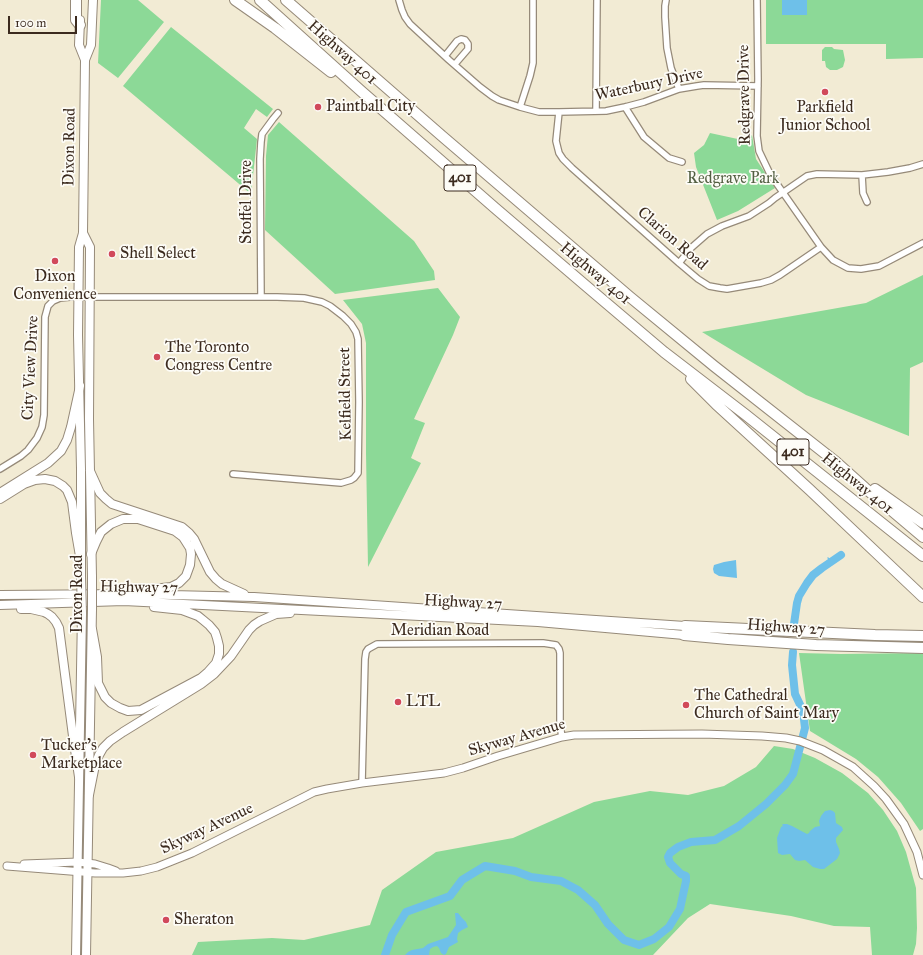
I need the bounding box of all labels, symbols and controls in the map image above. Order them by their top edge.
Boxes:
scale bar [10,8,79,34]
text: 100 m [15,16,46,30]
street label: Highway 401 [303,17,381,89]
street label: Redgrave Drive [735,45,755,145]
street label: Waterbury Drive [593,64,705,106]
marker: Parkfield Junior School [820,87,830,97]
place label: Paintball City [326,97,415,117]
place label: Parkfield Junior School [780,98,870,136]
marker: Paintball City [313,102,323,112]
street label: Dixon Road [60,108,80,186]
street label: Stoffel Drive [237,160,257,244]
road number: 401 [444,165,476,191]
park label: Redgrave Park [687,169,779,189]
street label: Clarion Road [633,203,711,275]
street label: Highway 401 [556,239,634,309]
place label: Shell Select [120,244,196,264]
marker: Shell Select [107,249,117,259]
marker: Dixon Convenience [50,256,60,266]
place label: Dixon Convenience [13,267,97,305]
street label: City View Drive [19,315,43,421]
place label: The Toronto Congress Centre [165,338,272,376]
street label: Kelfield Street [336,347,356,441]
marker: The Toronto Congress Centre [152,352,162,362]
road number: 401 [777,439,809,465]
street label: Highway 401 [817,449,897,519]
street label: Dixon Road [68,555,88,633]
street label: Highway 27 [100,578,178,598]
street label: Highway 27 [423,591,503,615]
street label: Highway 27 [746,616,826,640]
street label: Meridian Road [391,621,489,641]
place label: The Cathedral Church of Saint Mary [694,686,839,724]
place label: LTL [406,692,440,712]
marker: LTL [393,697,403,707]
marker: The Cathedral Church of Saint Mary [681,700,691,710]
street label: Skyway Avenue [466,715,568,761]
place label: Tucker's Marketplace [41,736,122,774]
marker: Tucker's Marketplace [28,750,38,760]
street label: Skyway Avenue [158,799,256,859]
place label: Sheraton [174,910,234,930]
marker: Sheraton [161,915,171,925]

